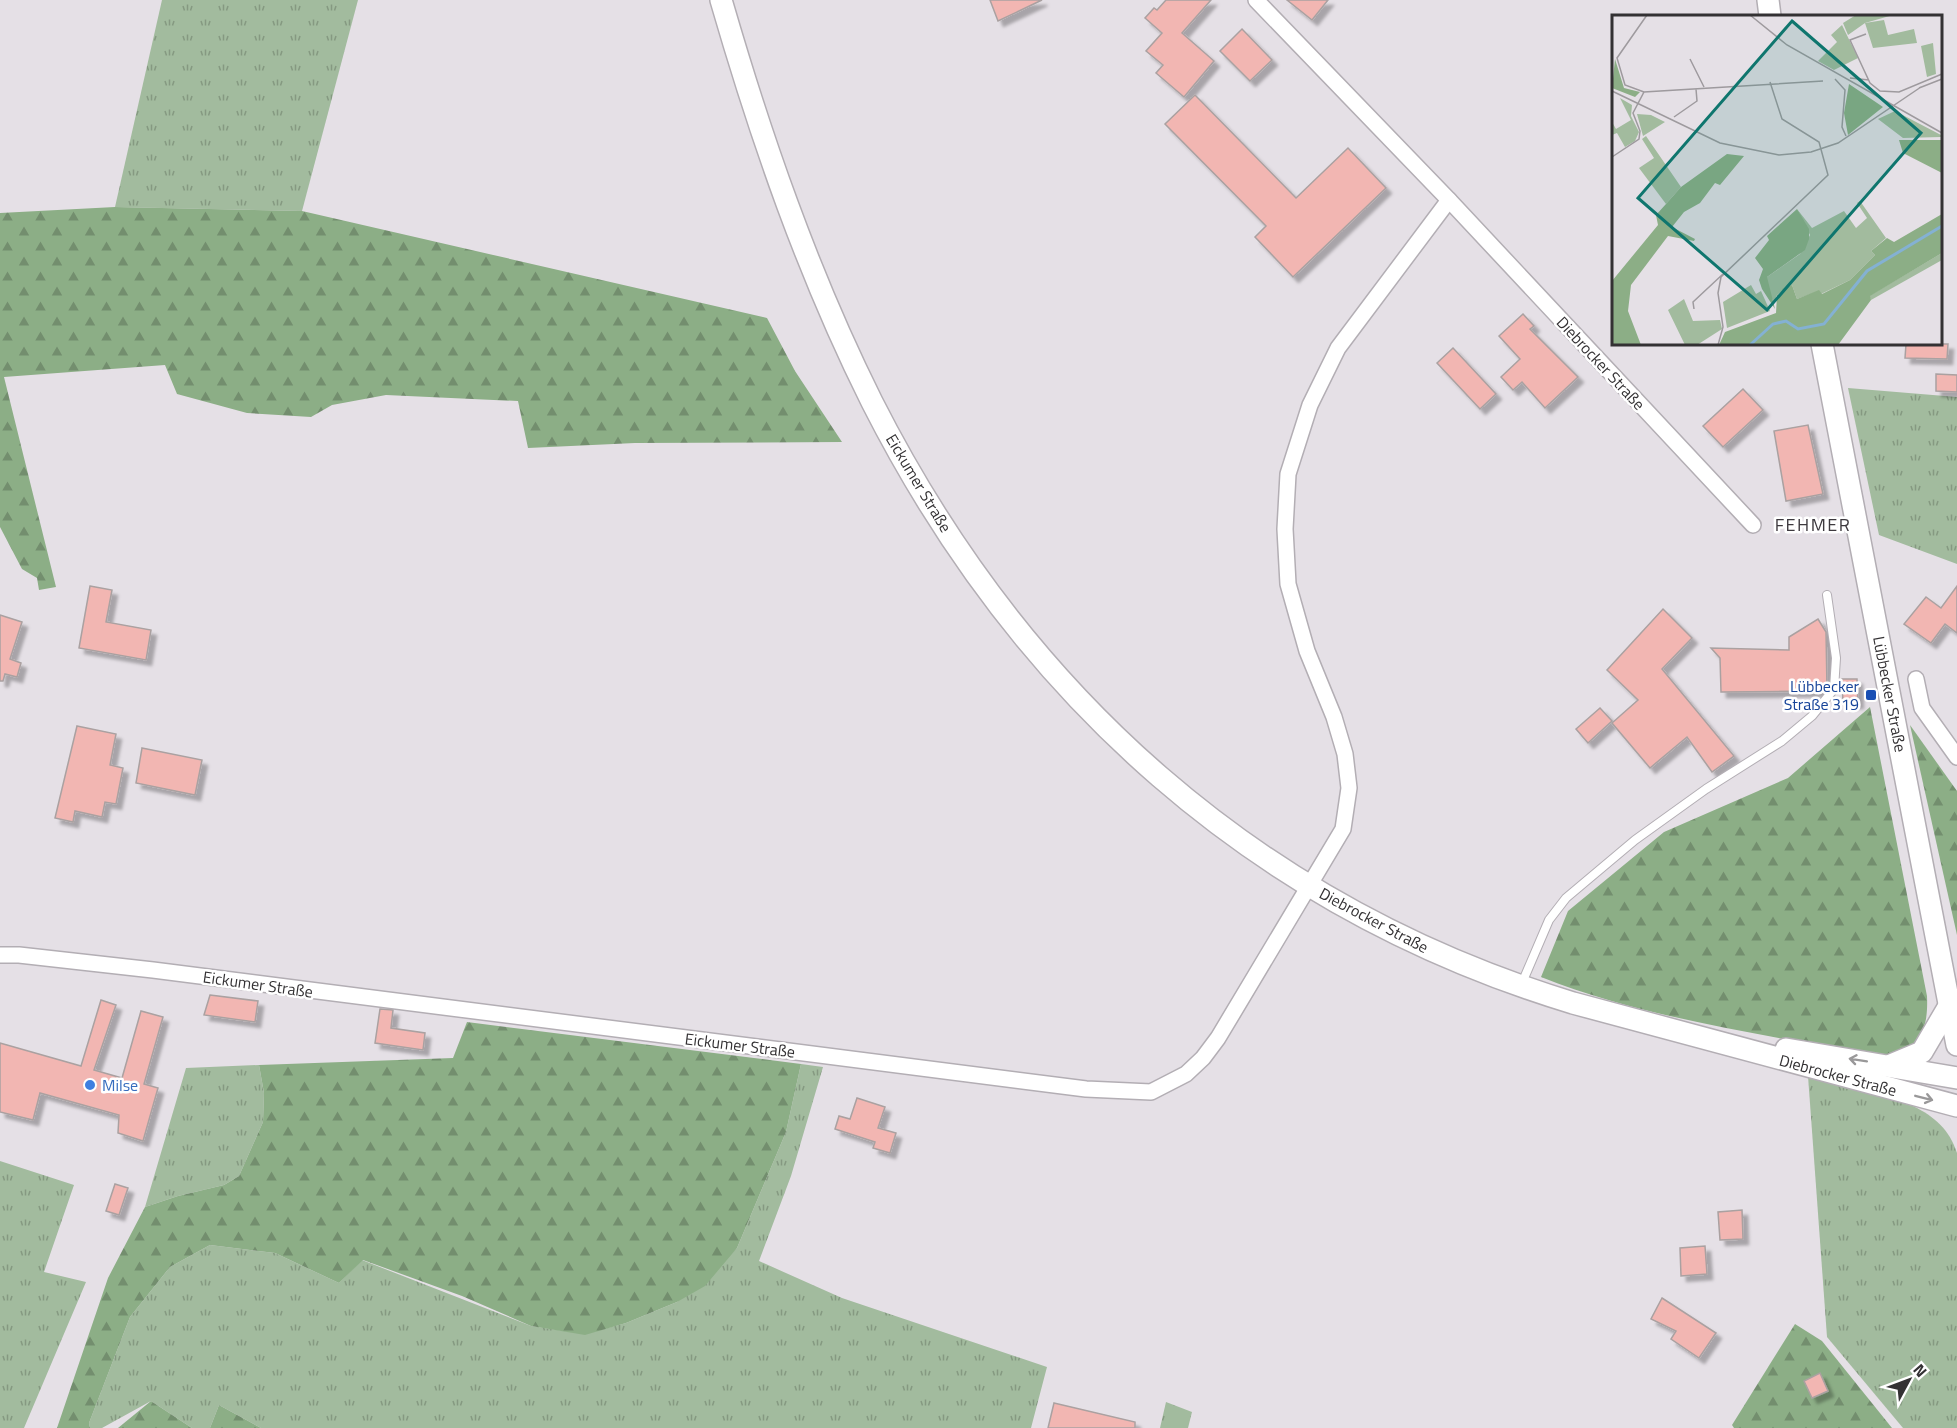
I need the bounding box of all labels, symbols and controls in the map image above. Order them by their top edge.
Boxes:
inset map [1612,15,1942,345]
street label: Diebrocker Straße [1551,311,1651,415]
street label: Eickumer Straße [880,429,958,537]
district label: FEHMER [1775,511,1851,538]
street label: Lübbecker Straße [1867,634,1913,754]
place label: Lübbecker Straße 319 [1784,674,1859,716]
marker: Lübbecker Straße 319 [1864,688,1878,702]
street label: Diebrocker Straße [1315,881,1433,959]
street label: Eickumer Straße [201,964,315,1004]
street label: Eickumer Straße [683,1026,797,1064]
street label: Diebrocker Straße [1777,1048,1899,1102]
one-way arrow [1849,1054,1869,1065]
place label: Milse [102,1073,138,1097]
marker: Milse [83,1078,97,1092]
one-way arrow [1914,1093,1933,1105]
north arrow [1879,1350,1939,1410]
text: N [1908,1358,1933,1382]

